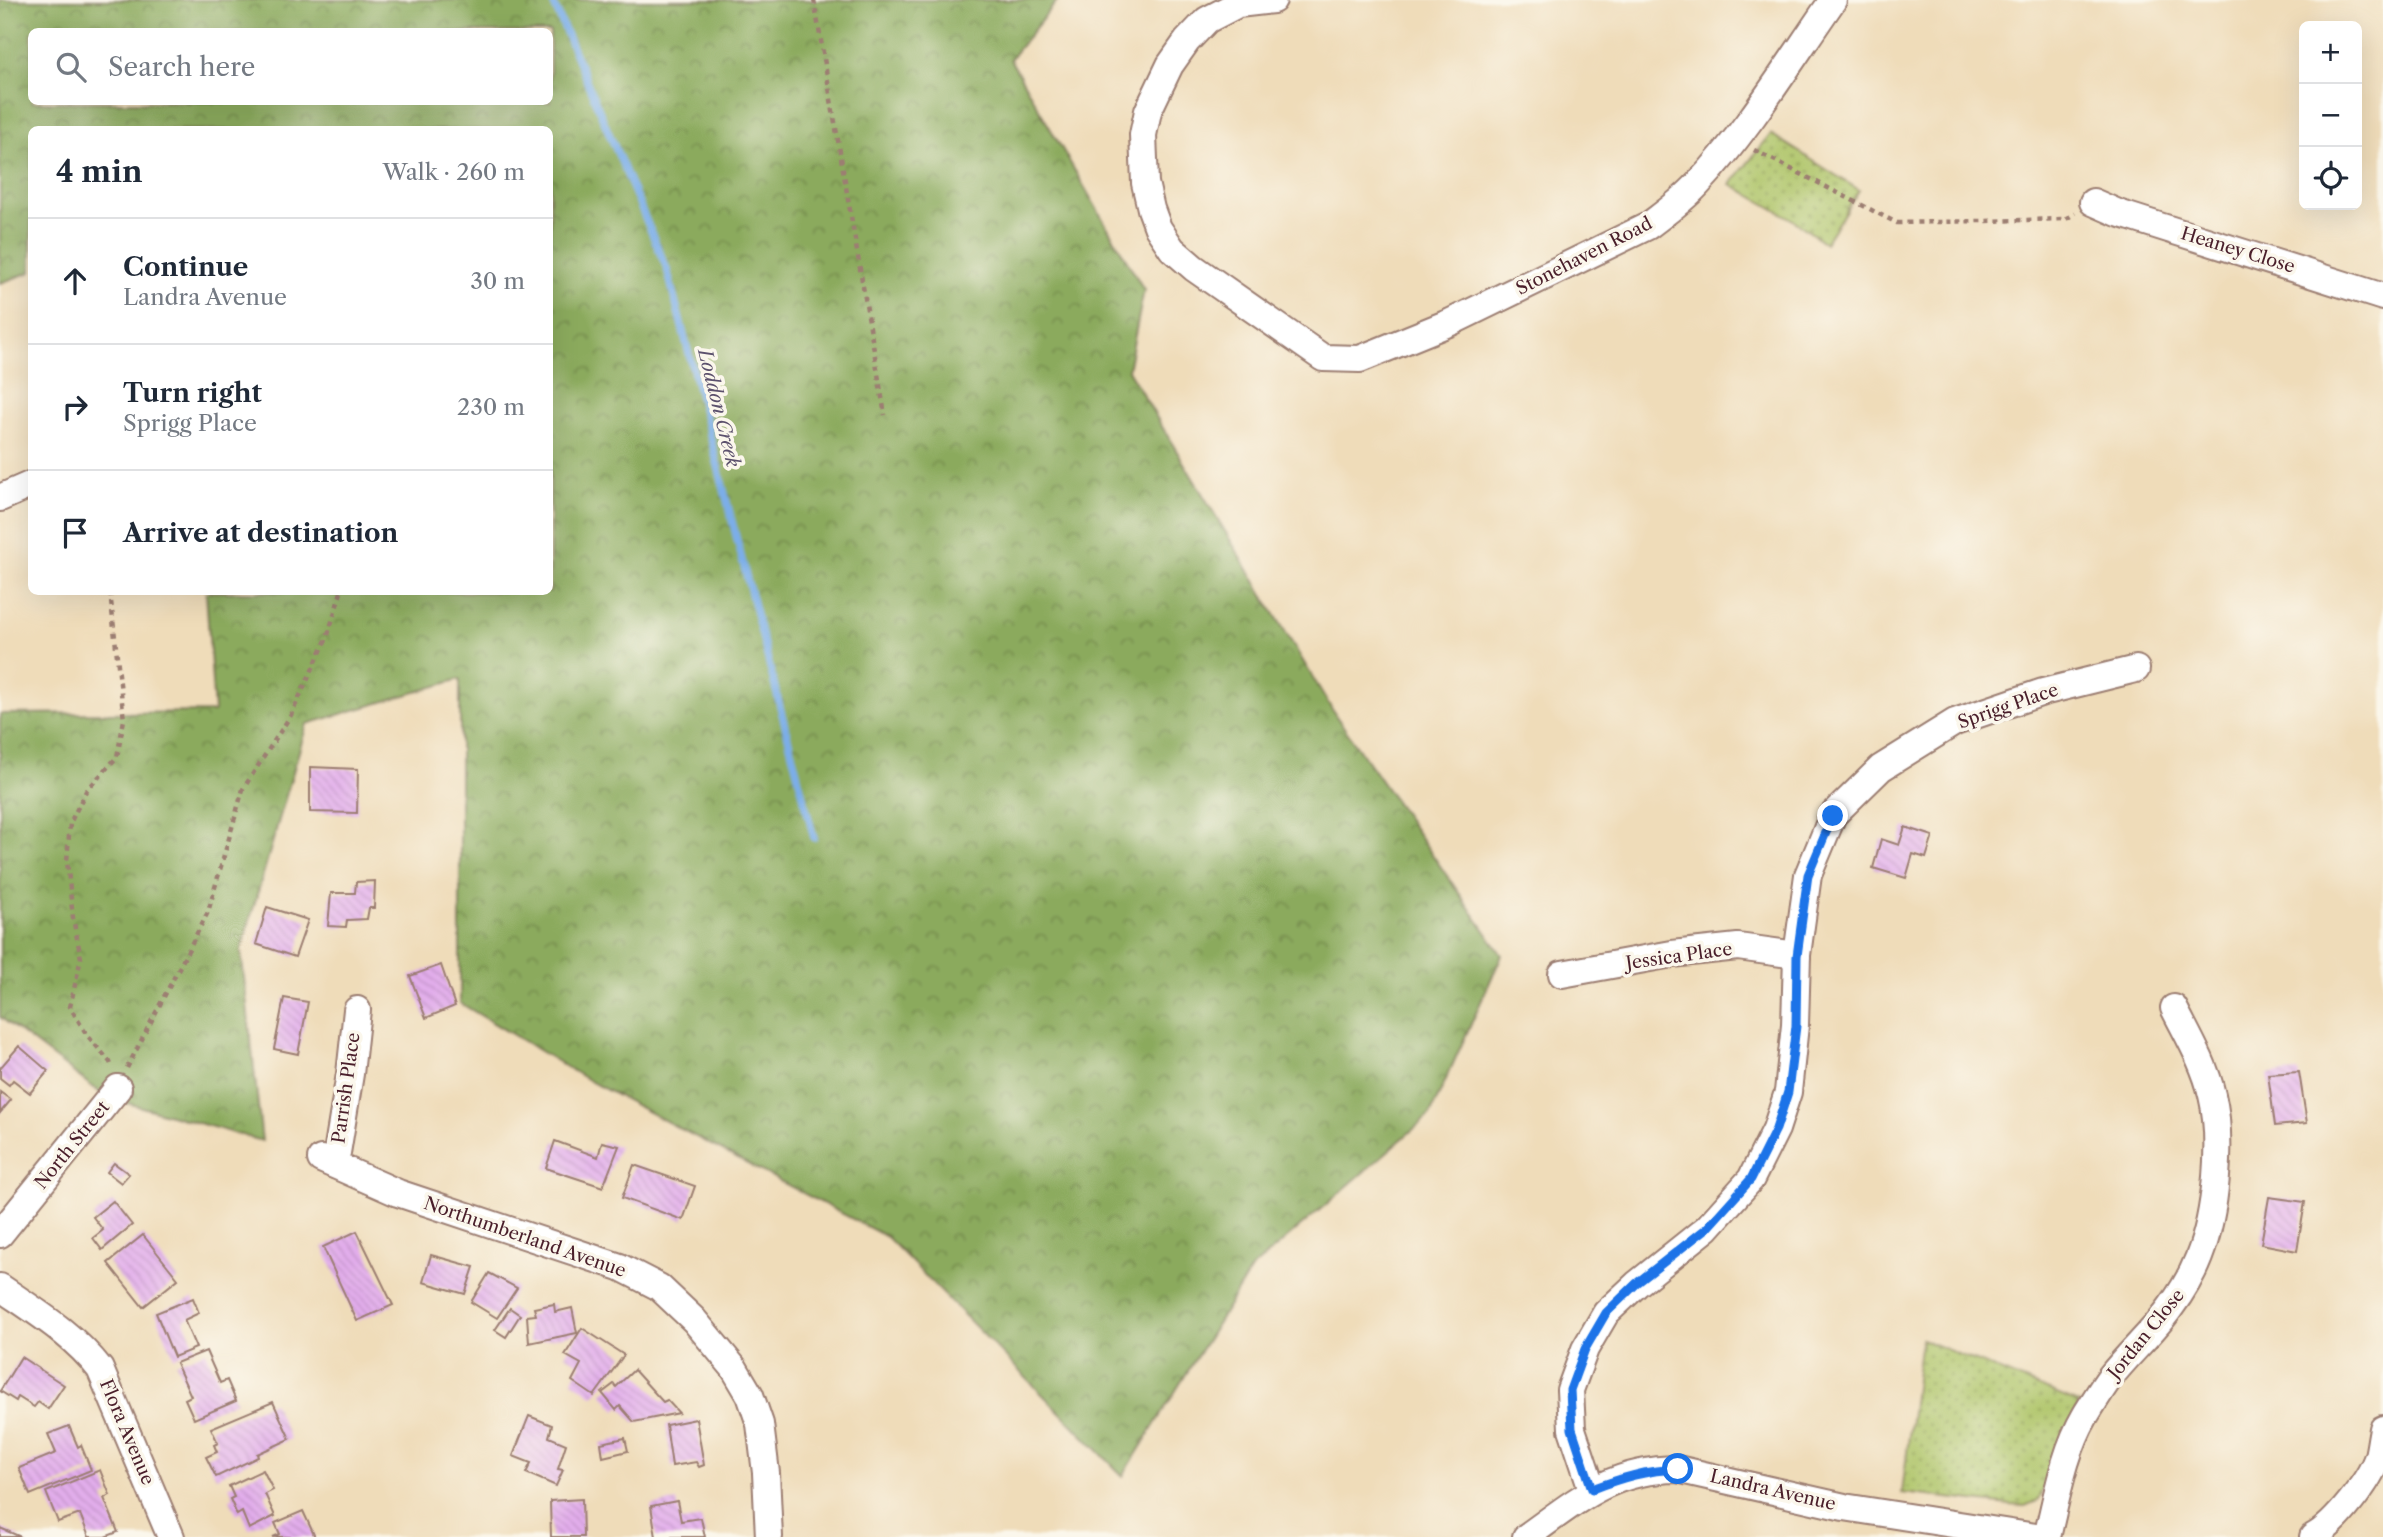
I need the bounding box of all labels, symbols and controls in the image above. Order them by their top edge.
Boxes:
map controls [2299,21,2362,210]
button: + [2299,21,2362,84]
search box [28,28,553,105]
icon: search [52,48,90,86]
text: Search here [108,51,255,83]
button: − [2299,84,2362,147]
button: locate [2299,147,2362,210]
text: 4 min [56,153,142,190]
text: Walk · 260 m [383,158,525,186]
street label: Stonehaven Road [1512,212,1656,300]
street label: Heaney Close [2178,222,2298,278]
text: Continue [123,251,248,283]
icon: ahead [56,262,94,300]
text: 30 m [470,267,525,295]
text: Landra Avenue [123,283,287,311]
water label: Loddon Creek [693,344,745,470]
text: Turn right [123,377,262,409]
icon: right [56,388,94,426]
text: 230 m [457,393,525,421]
text: Sprigg Place [123,409,257,437]
icon: arrive [56,514,94,552]
text: Arrive at destination [123,517,398,549]
street label: Sprigg Place [1955,679,2061,733]
route end [1817,800,1848,831]
street label: Jessica Place [1621,938,1734,975]
street label: Parrish Place [327,1031,365,1145]
street label: North Street [30,1096,114,1193]
street label: Northumberland Avenue [421,1192,629,1282]
street label: Jordan Close [2101,1285,2189,1386]
street label: Flora Avenue [95,1376,159,1488]
route start [1662,1453,1693,1484]
street label: Landra Avenue [1708,1465,1838,1515]

